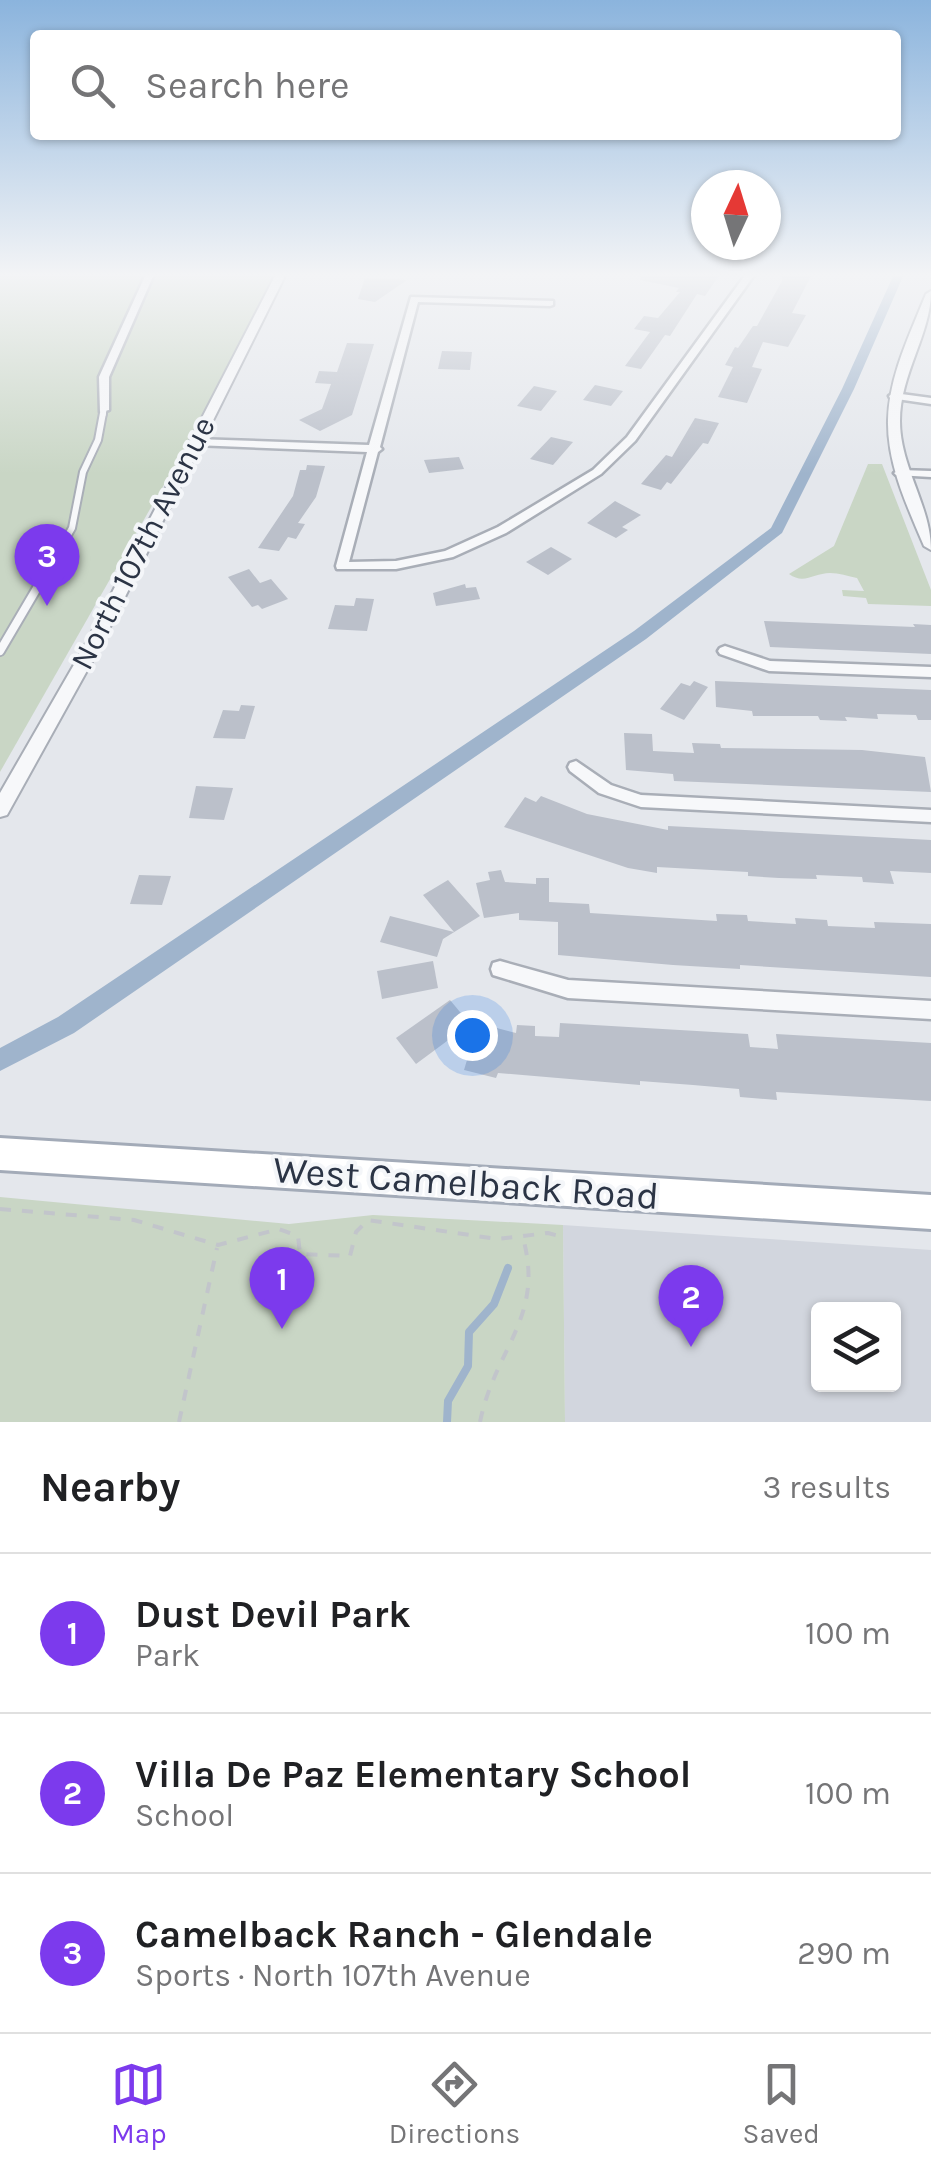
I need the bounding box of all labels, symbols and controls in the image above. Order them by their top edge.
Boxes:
search box [30,30,901,140]
icon: search [65,58,120,113]
text: Search here [145,63,349,108]
north arrow [691,170,781,260]
street label: North 107th Avenue [63,410,223,676]
pin: 3 [15,524,80,606]
your location [447,1010,498,1061]
street label: West Camelback Road [272,1147,660,1219]
pin: 1 [250,1246,314,1329]
pin: 2 [658,1264,724,1347]
map controls [811,1302,901,1392]
button: layers [811,1302,901,1392]
text: Nearby [40,1462,180,1512]
text: 3 results [763,1469,891,1506]
text: Dust Devil Park [135,1592,411,1637]
text: 1 [67,1615,78,1652]
text: 100 m [805,1615,891,1652]
text: Park [135,1637,200,1674]
text: Villa De Paz Elementary School [135,1752,691,1797]
text: 2 [63,1775,82,1812]
text: 100 m [805,1775,891,1812]
text: School [135,1797,234,1834]
text: Camelback Ranch - Glendale [135,1912,653,1957]
text: 3 [63,1935,82,1972]
text: 290 m [797,1935,891,1972]
text: Sports · North 107th Avenue [135,1957,531,1994]
tab: Map [111,2057,167,2150]
tab: Directions [389,2057,520,2150]
tab: Saved [742,2057,820,2150]

